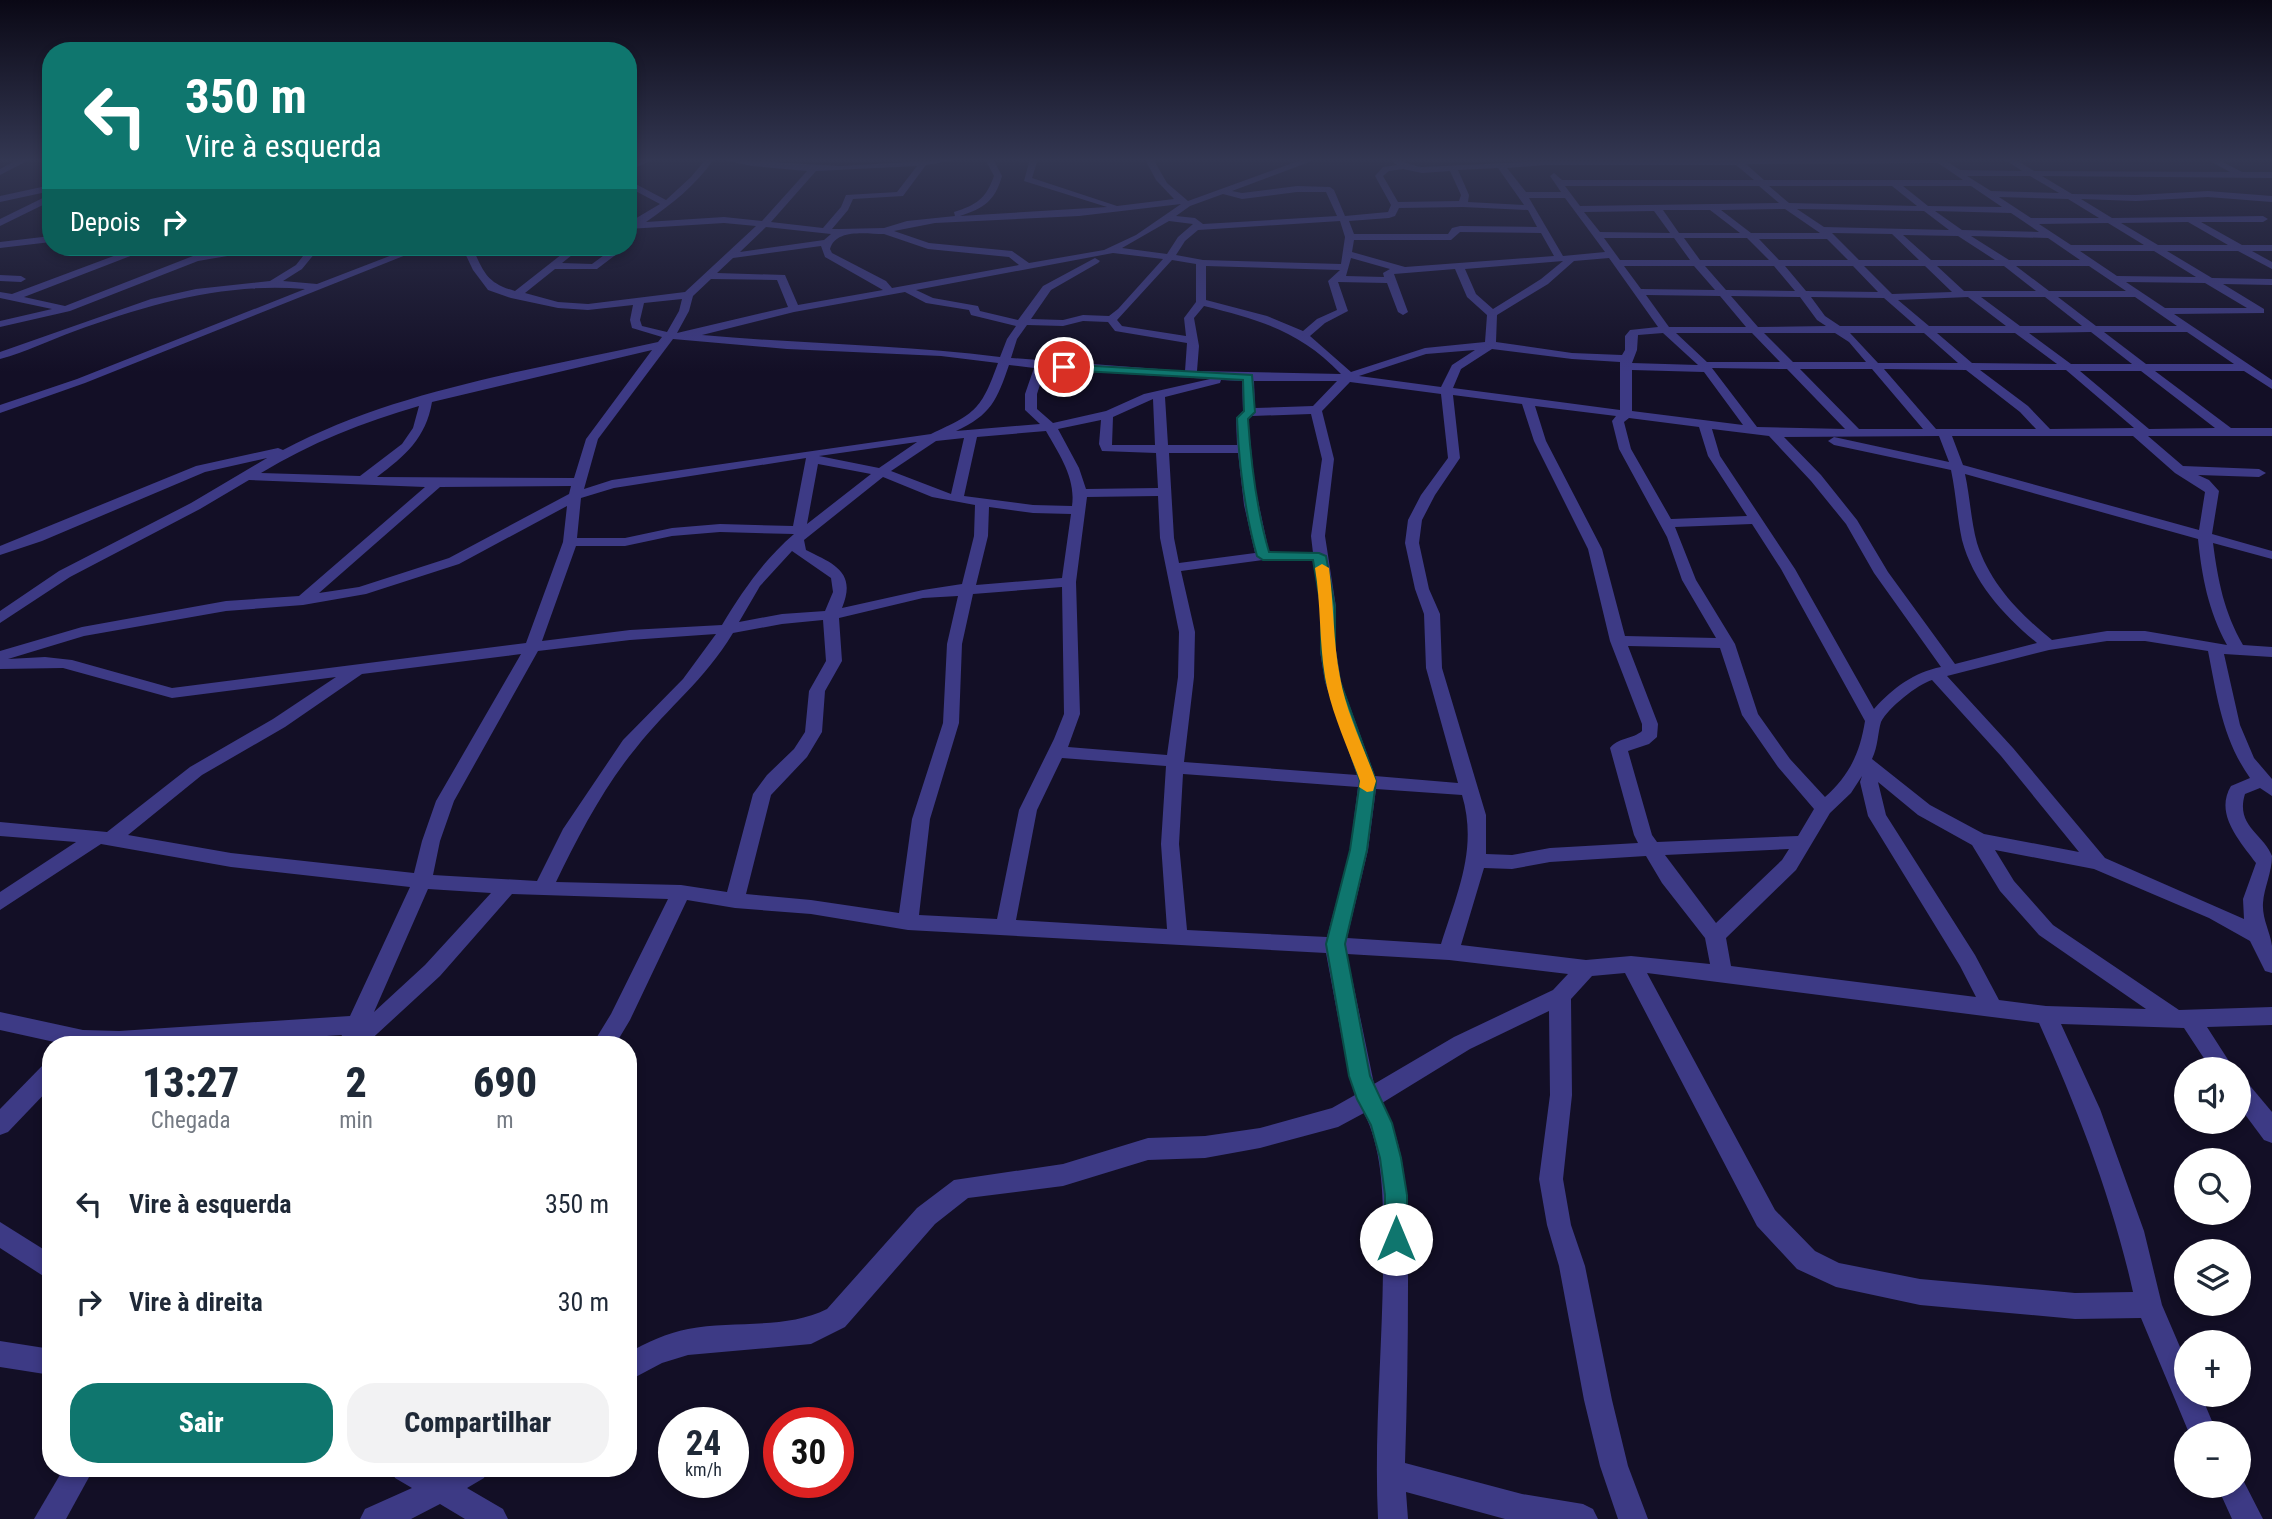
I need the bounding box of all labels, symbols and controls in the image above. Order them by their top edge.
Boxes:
text: 350 m [185,68,307,125]
icon: left [70,70,161,161]
text: Vire à esquerda [185,127,381,165]
icon: right [155,203,193,241]
text: Depois [70,207,141,237]
pin [1034,337,1094,397]
icon: arrive [1045,348,1083,386]
map controls [2174,1057,2251,1498]
button: sound [2174,1057,2251,1134]
text: 13:27 [142,1058,239,1107]
text: 2 [345,1058,367,1107]
text: 690 [473,1058,537,1107]
text: Chegada [151,1107,230,1134]
text: min [339,1107,373,1134]
text: m [496,1107,514,1134]
button: search [2174,1148,2251,1225]
icon: left [70,1185,108,1223]
text: Vire à esquerda [129,1189,292,1219]
text: 350 m [545,1189,609,1219]
position arrow [1359,1202,1433,1276]
button: layers [2174,1239,2251,1316]
icon: right [70,1283,108,1321]
text: Vire à direita [129,1287,263,1317]
text: 30 m [558,1287,609,1317]
button: + [2174,1330,2251,1407]
button: Sair [70,1383,333,1463]
button: Compartilhar [347,1383,609,1463]
speed limit sign: 30 [763,1407,854,1498]
button: − [2174,1421,2251,1498]
text: 24 [686,1423,721,1464]
text: km/h [685,1459,722,1480]

